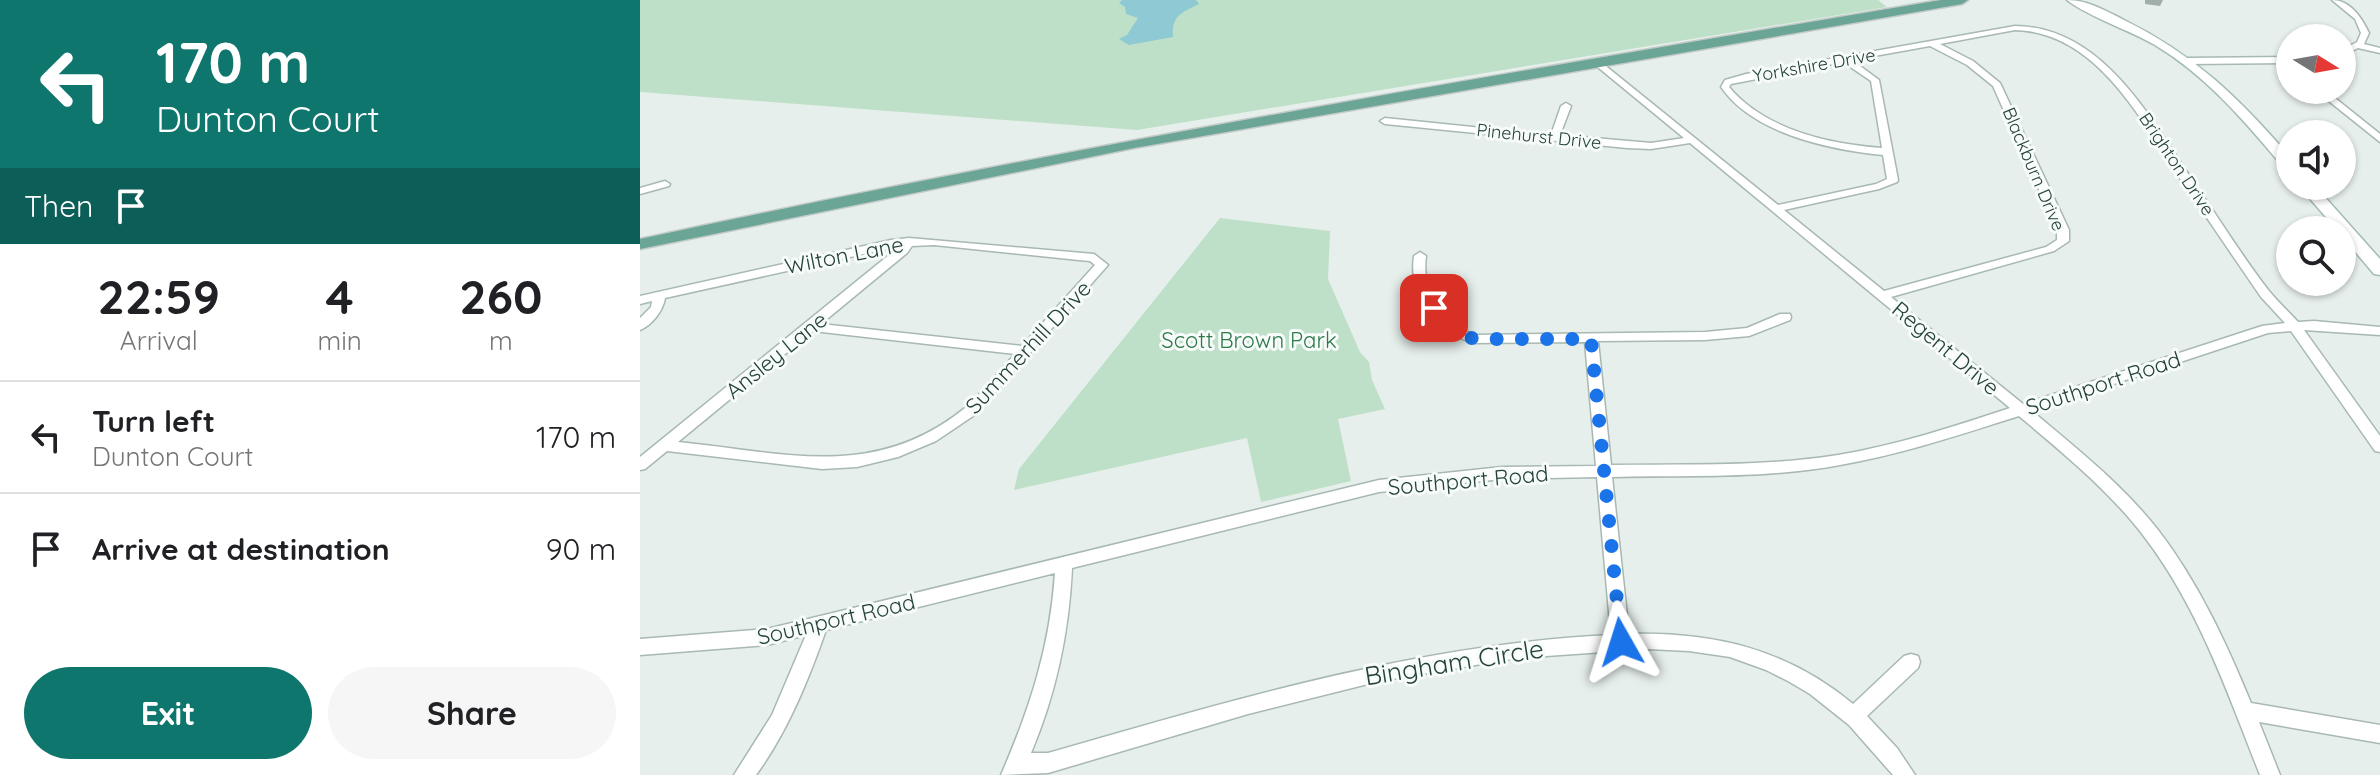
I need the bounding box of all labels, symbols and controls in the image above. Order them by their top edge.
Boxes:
north arrow [2276,24,2356,104]
map controls [2276,24,2356,296]
text: 170 m [156,27,310,97]
icon: left [24,32,128,136]
street label: Yorkshire Drive [1751,43,1877,87]
text: Dunton Court [156,96,379,141]
street label: Blackburn Drive [1998,104,2070,234]
street label: Brighton Drive [2134,108,2220,220]
street label: Pinehurst Drive [1475,118,1603,154]
button: sound [2276,120,2356,200]
icon: arrive [109,184,153,228]
text: Then [24,187,93,225]
button: search [2276,216,2356,296]
street label: Wilton Lane [782,230,906,280]
text: 22:59 [97,266,220,326]
text: 4 [326,266,354,326]
text: 260 [459,266,543,326]
street label: Summerhill Drive [959,274,1097,420]
pin [1400,274,1468,342]
icon: arrive [1412,286,1456,330]
street label: Regent Drive [1887,295,2005,401]
street label: Ansley Lane [719,305,833,405]
text: Arrival [120,324,198,357]
text: min [317,324,362,357]
text: m [489,324,513,357]
park label: Scott Brown Park [1161,326,1337,354]
street label: Southport Road [2022,345,2184,421]
text: Turn left [92,402,215,440]
icon: left [24,415,68,459]
text: 170 m [536,418,616,456]
text: Dunton Court [92,440,253,473]
street label: Southport Road [1386,459,1550,501]
icon: arrive [24,527,68,571]
text: Arrive at destination [92,530,390,568]
text: 90 m [546,530,616,568]
street label: Southport Road [754,587,918,651]
position arrow [1579,600,1663,684]
street label: Bingham Circle [1362,632,1546,692]
button: Exit [24,667,312,759]
button: Share [328,667,616,759]

